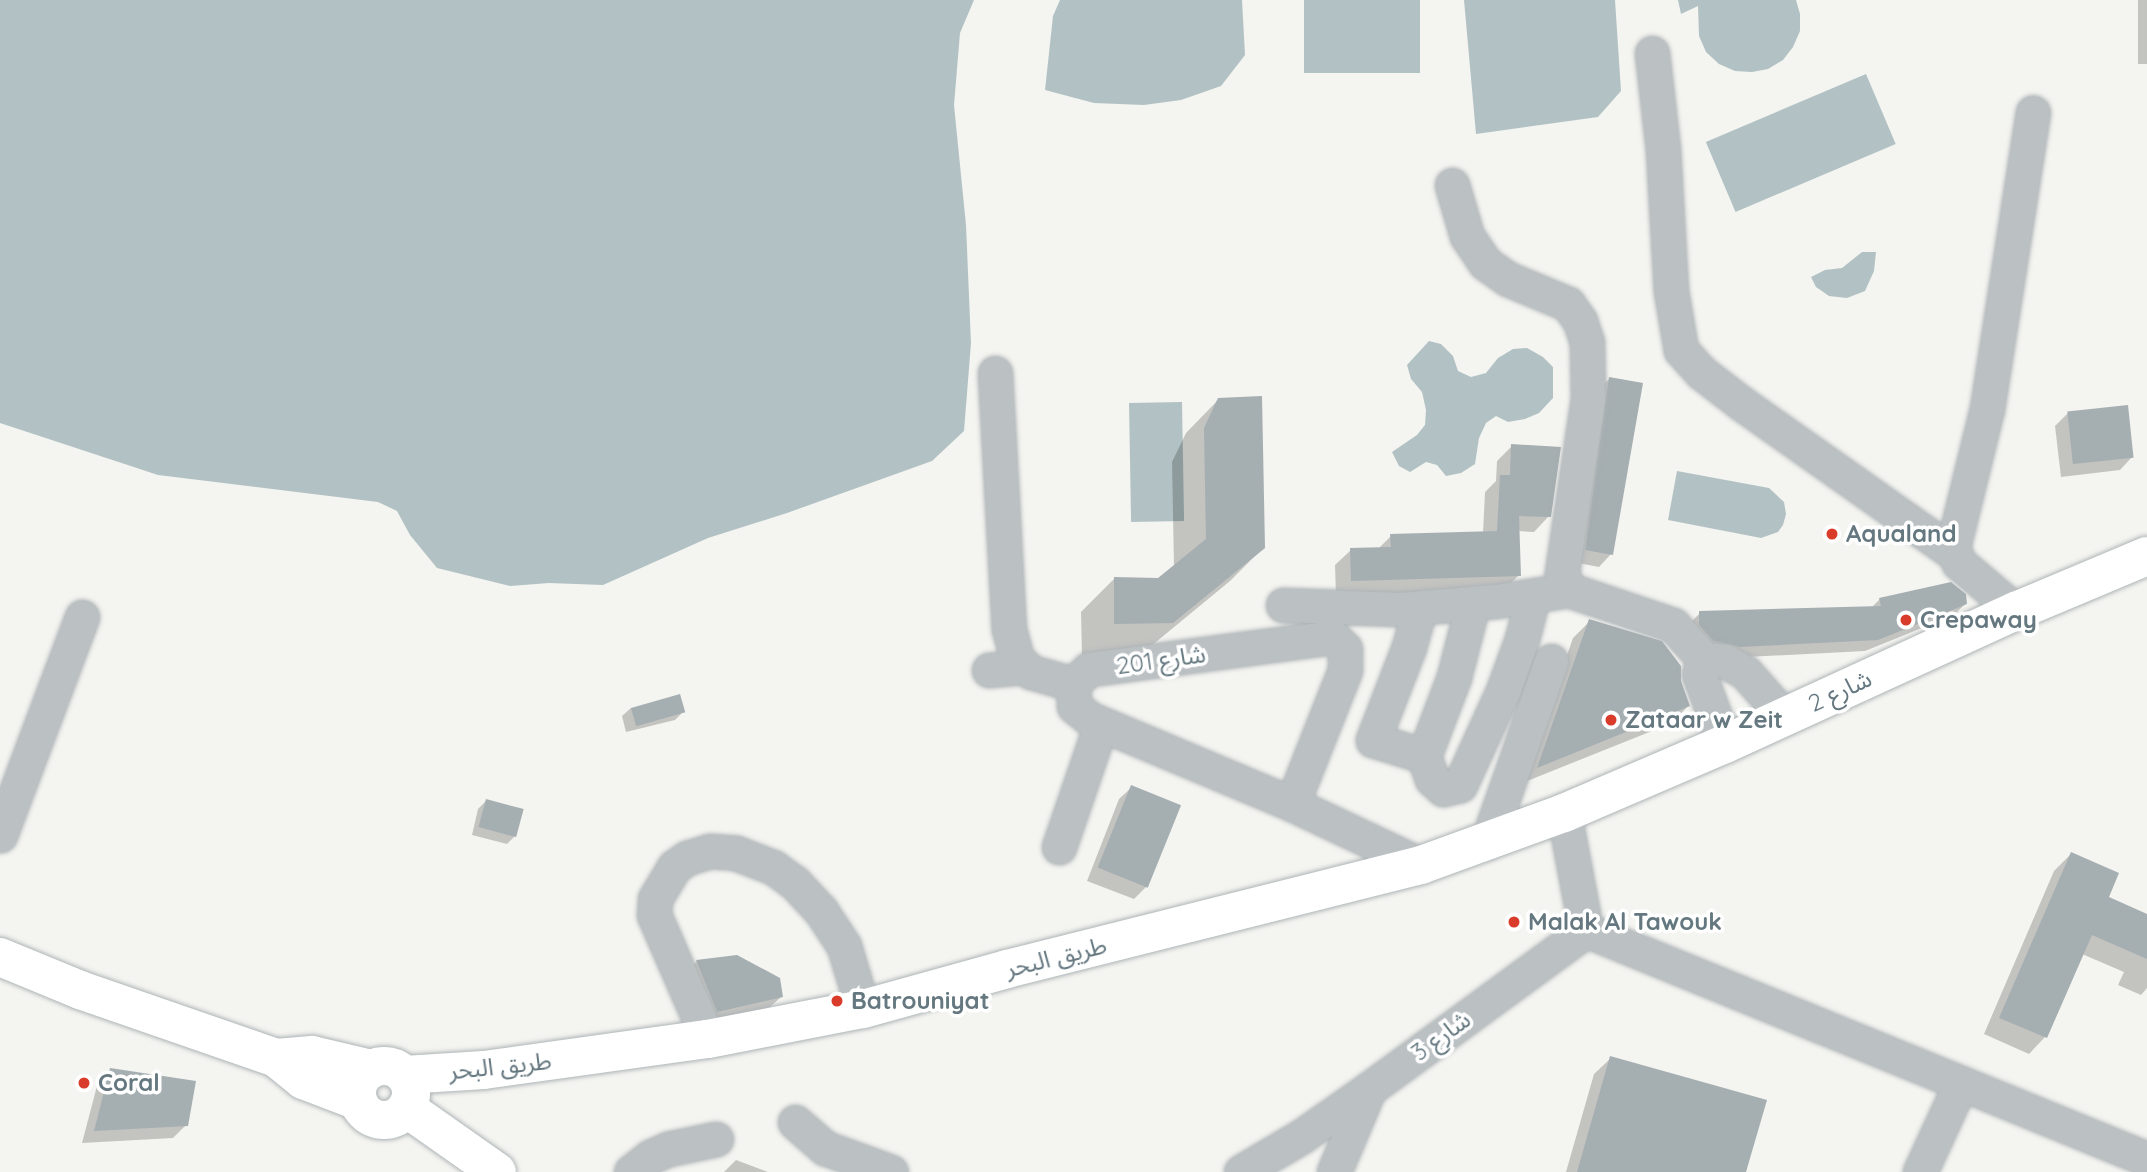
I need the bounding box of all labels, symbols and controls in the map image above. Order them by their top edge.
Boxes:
place label: Aqualand [1846,520,1956,548]
marker: Aqualand [1824,526,1840,542]
place label: Crepaway [1920,606,2037,634]
marker: Crepaway [1898,612,1914,628]
street label: شارع 201 [1115,639,1207,681]
street label: شارع 2 [1804,664,1876,718]
place label: Zataar w Zeit [1625,706,1783,734]
marker: Zataar w Zeit [1603,712,1619,728]
place label: Malak Al Tawouk [1528,908,1722,936]
marker: Malak Al Tawouk [1506,914,1522,930]
street label: طريق البحر [1002,931,1110,983]
place label: Batrouniyat [851,987,990,1015]
marker: Batrouniyat [829,993,845,1009]
street label: شارع 3 [1406,1005,1476,1067]
street label: طريق البحر [447,1046,553,1086]
place label: Coral [98,1069,160,1097]
marker: Coral [76,1075,92,1091]

